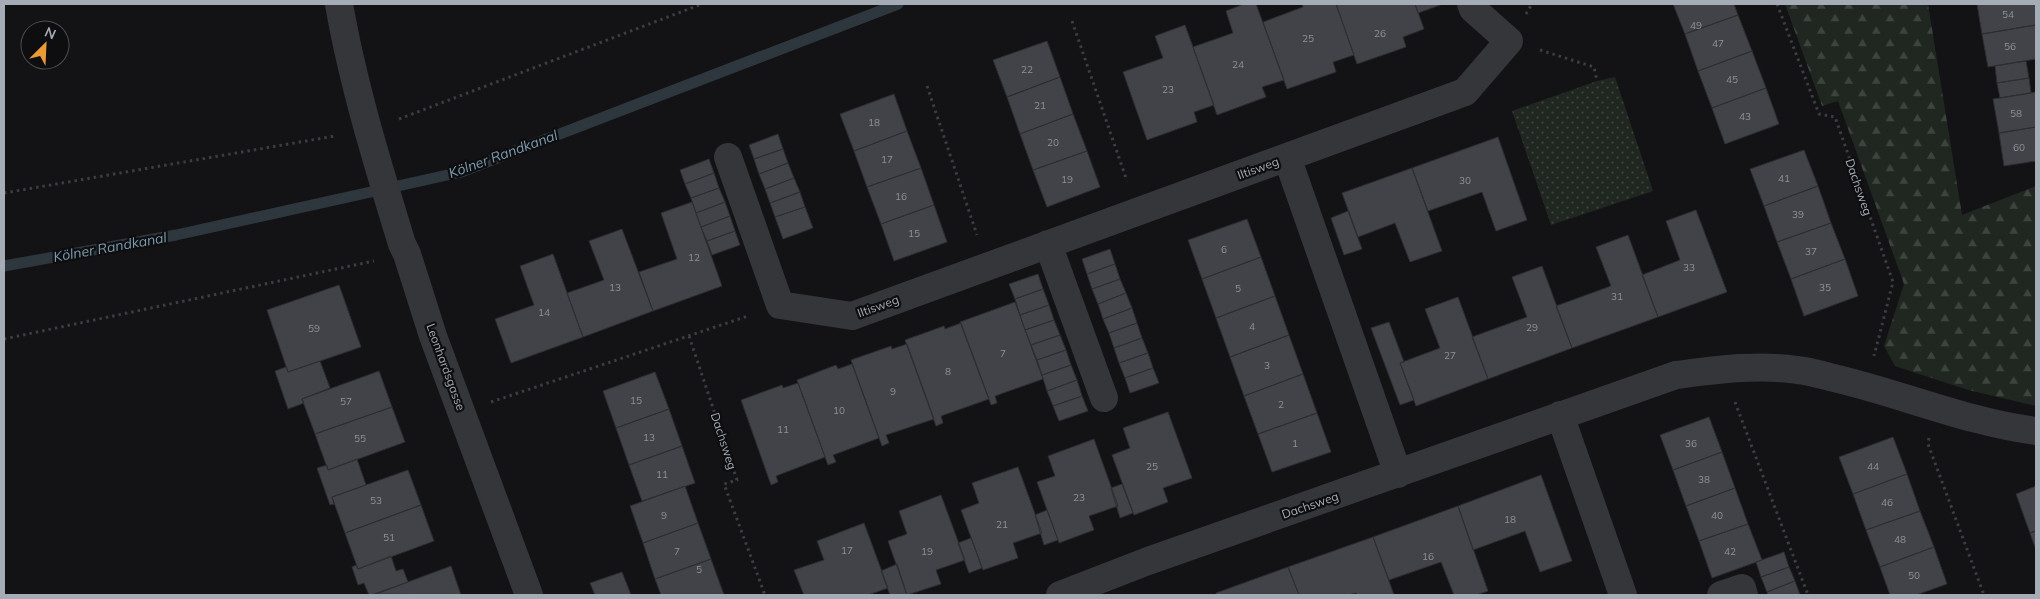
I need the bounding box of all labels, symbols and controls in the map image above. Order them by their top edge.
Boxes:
house number: 54 [2002,8,2014,21]
house number: 49 [1690,19,1702,32]
north arrow [20,20,70,70]
text: N [42,23,59,43]
house number: 26 [1374,27,1386,40]
house number: 25 [1302,32,1314,45]
house number: 47 [1712,37,1724,50]
house number: 56 [2004,40,2016,53]
house number: 24 [1232,58,1244,71]
house number: 22 [1021,63,1033,76]
house number: 45 [1726,73,1738,86]
house number: 23 [1162,83,1174,96]
house number: 21 [1034,99,1046,112]
house number: 58 [2010,107,2022,120]
house number: 43 [1739,110,1751,123]
house number: 18 [868,116,880,129]
water label: Kölner Randkanal [446,126,561,182]
house number: 20 [1047,136,1059,149]
house number: 60 [2013,141,2025,154]
house number: 17 [881,153,893,166]
street label: Iltisweg [1235,154,1281,182]
street label: Dachsweg [1842,157,1876,217]
house number: 41 [1778,172,1790,185]
house number: 19 [1061,173,1073,186]
house number: 30 [1459,174,1471,187]
house number: 16 [895,190,907,203]
house number: 39 [1792,208,1804,221]
house number: 15 [908,227,920,240]
water label: Kölner Randkanal [52,228,169,266]
house number: 6 [1221,243,1227,256]
house number: 37 [1805,245,1817,258]
house number: 12 [688,251,700,264]
house number: 33 [1683,261,1695,274]
house number: 13 [609,281,621,294]
house number: 35 [1819,281,1831,294]
house number: 5 [1235,282,1241,295]
house number: 31 [1611,290,1623,303]
street label: Iltisweg [855,292,901,320]
house number: 14 [538,306,550,319]
house number: 4 [1249,320,1255,333]
street label: Leonhardsgasse [423,321,469,413]
house number: 29 [1526,321,1538,334]
house number: 59 [308,322,320,335]
house number: 7 [1000,347,1006,360]
house number: 27 [1444,349,1456,362]
house number: 3 [1264,359,1270,372]
house number: 8 [945,365,951,378]
house number: 9 [890,385,896,398]
house number: 15 [630,394,642,407]
house number: 57 [340,395,352,408]
house number: 2 [1278,398,1284,411]
house number: 10 [833,404,845,417]
street label: Dachsweg [708,411,740,471]
house number: 11 [777,423,789,436]
house number: 13 [643,431,655,444]
house number: 55 [354,432,366,445]
house number: 1 [1292,437,1298,450]
house number: 36 [1685,437,1697,450]
house number: 25 [1146,460,1158,473]
house number: 44 [1867,460,1879,473]
house number: 11 [656,468,668,481]
house number: 38 [1698,473,1710,486]
street label: Dachsweg [1280,488,1340,522]
house number: 23 [1073,491,1085,504]
house number: 53 [370,494,382,507]
house number: 46 [1881,496,1893,509]
house number: 9 [661,509,667,522]
house number: 40 [1711,509,1723,522]
house number: 18 [1504,513,1516,526]
house number: 21 [996,518,1008,531]
house number: 51 [383,531,395,544]
house number: 48 [1894,533,1906,546]
house number: 17 [841,544,853,557]
house number: 7 [674,545,680,558]
house number: 19 [921,545,933,558]
house number: 42 [1724,545,1736,558]
house number: 16 [1422,550,1434,563]
house number: 5 [696,563,702,576]
house number: 50 [1908,569,1920,582]

